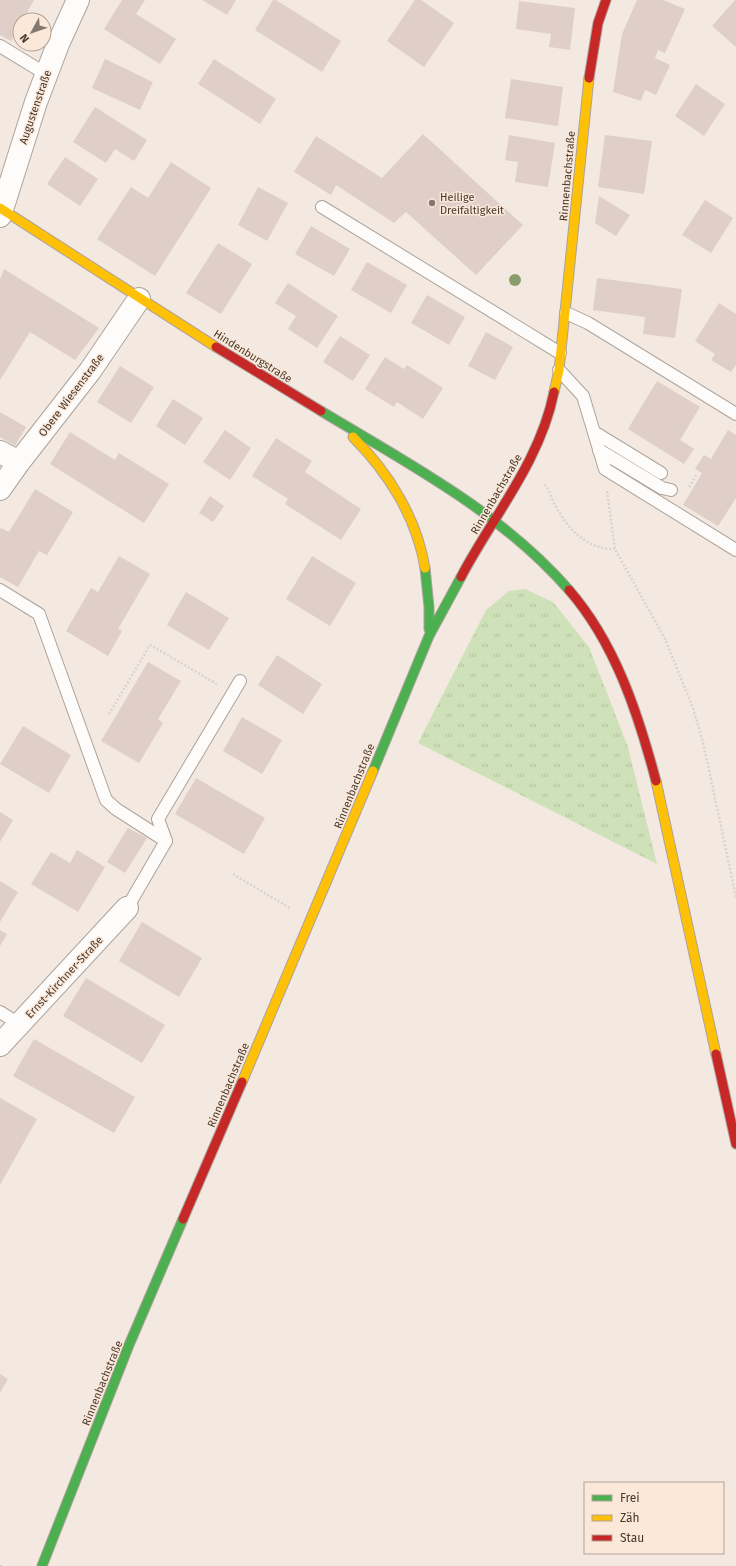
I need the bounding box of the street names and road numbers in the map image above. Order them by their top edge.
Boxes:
street label: Augustenstraße [17,68,54,146]
street label: Rinnenbachstraße [557,130,578,222]
street label: Hindenburgstraße [211,327,294,386]
street label: Obere Wiesenstraße [36,351,107,439]
street label: Rinnenbachstraße [468,452,525,537]
street label: Rinnenbachstraße [331,742,377,831]
street label: Ernst-Kirchner-Straße [23,934,106,1021]
street label: Rinnenbachstraße [205,1041,252,1129]
street label: Rinnenbachstraße [79,1339,125,1428]

